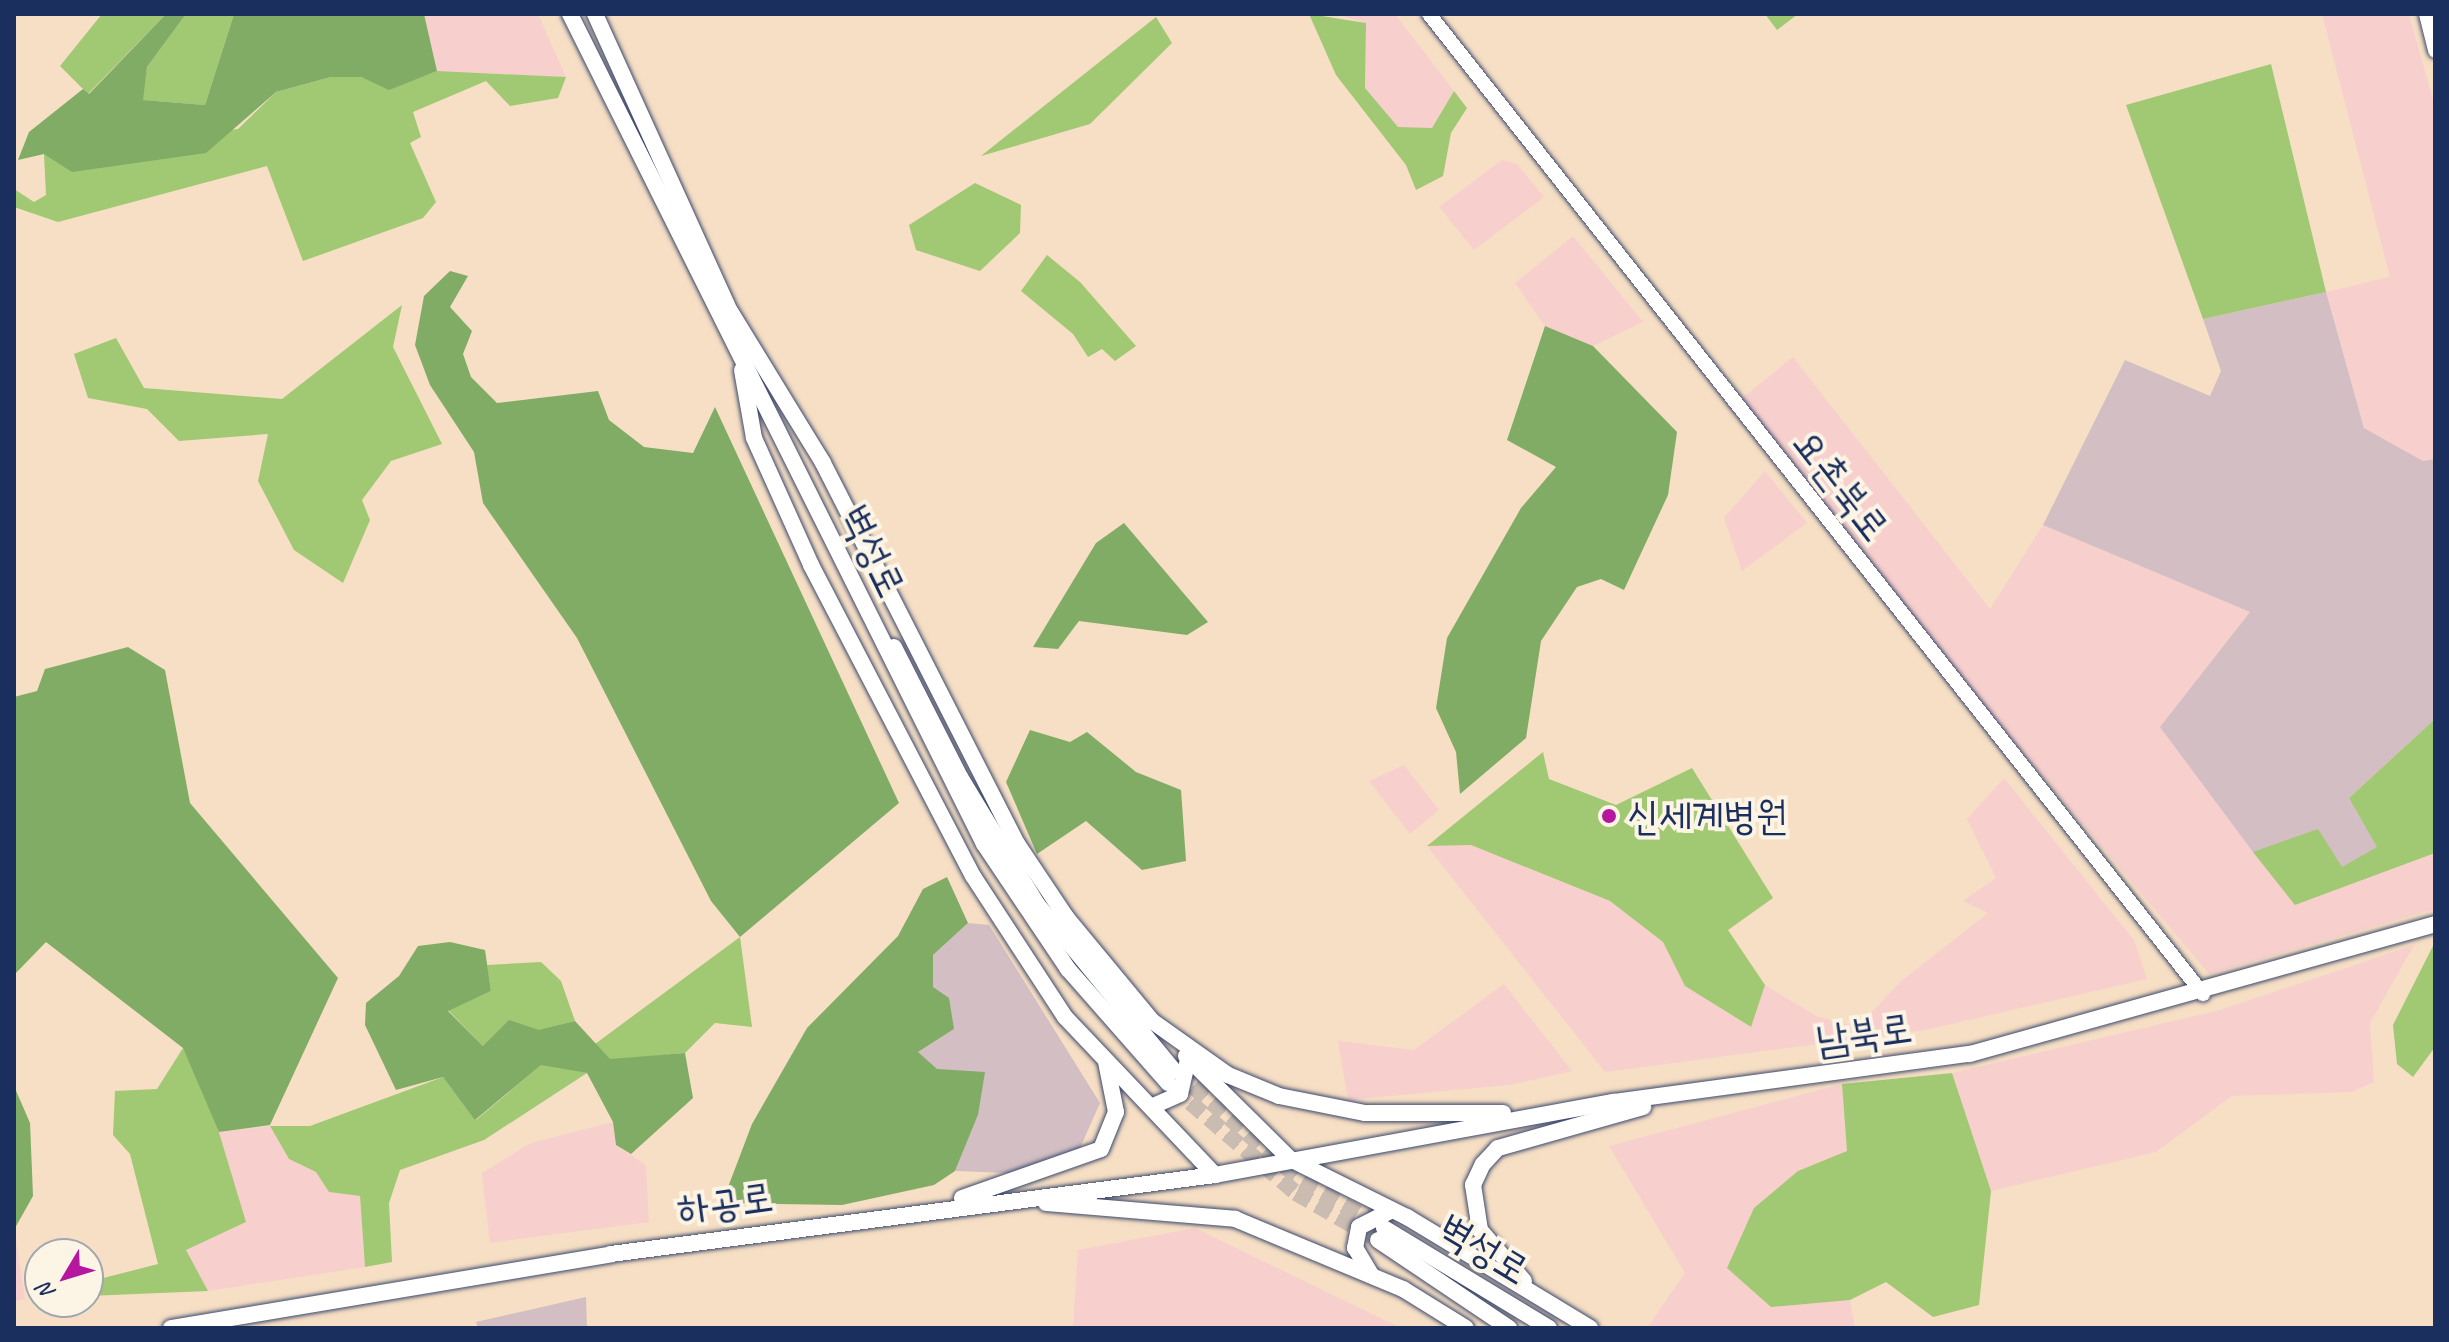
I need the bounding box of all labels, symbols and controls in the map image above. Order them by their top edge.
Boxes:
street label: 요촌북로 [1782,419,1900,551]
street label: 벽성로 [830,497,916,605]
place label: 신세계병원 [1627,792,1788,840]
marker: 신세계병원 [1598,805,1620,827]
street label: 남북로 [1813,1004,1915,1064]
street label: 하공로 [674,1173,776,1233]
street label: 벽성로 [1430,1204,1538,1294]
north arrow [24,1238,104,1318]
text: N [31,1278,62,1306]

